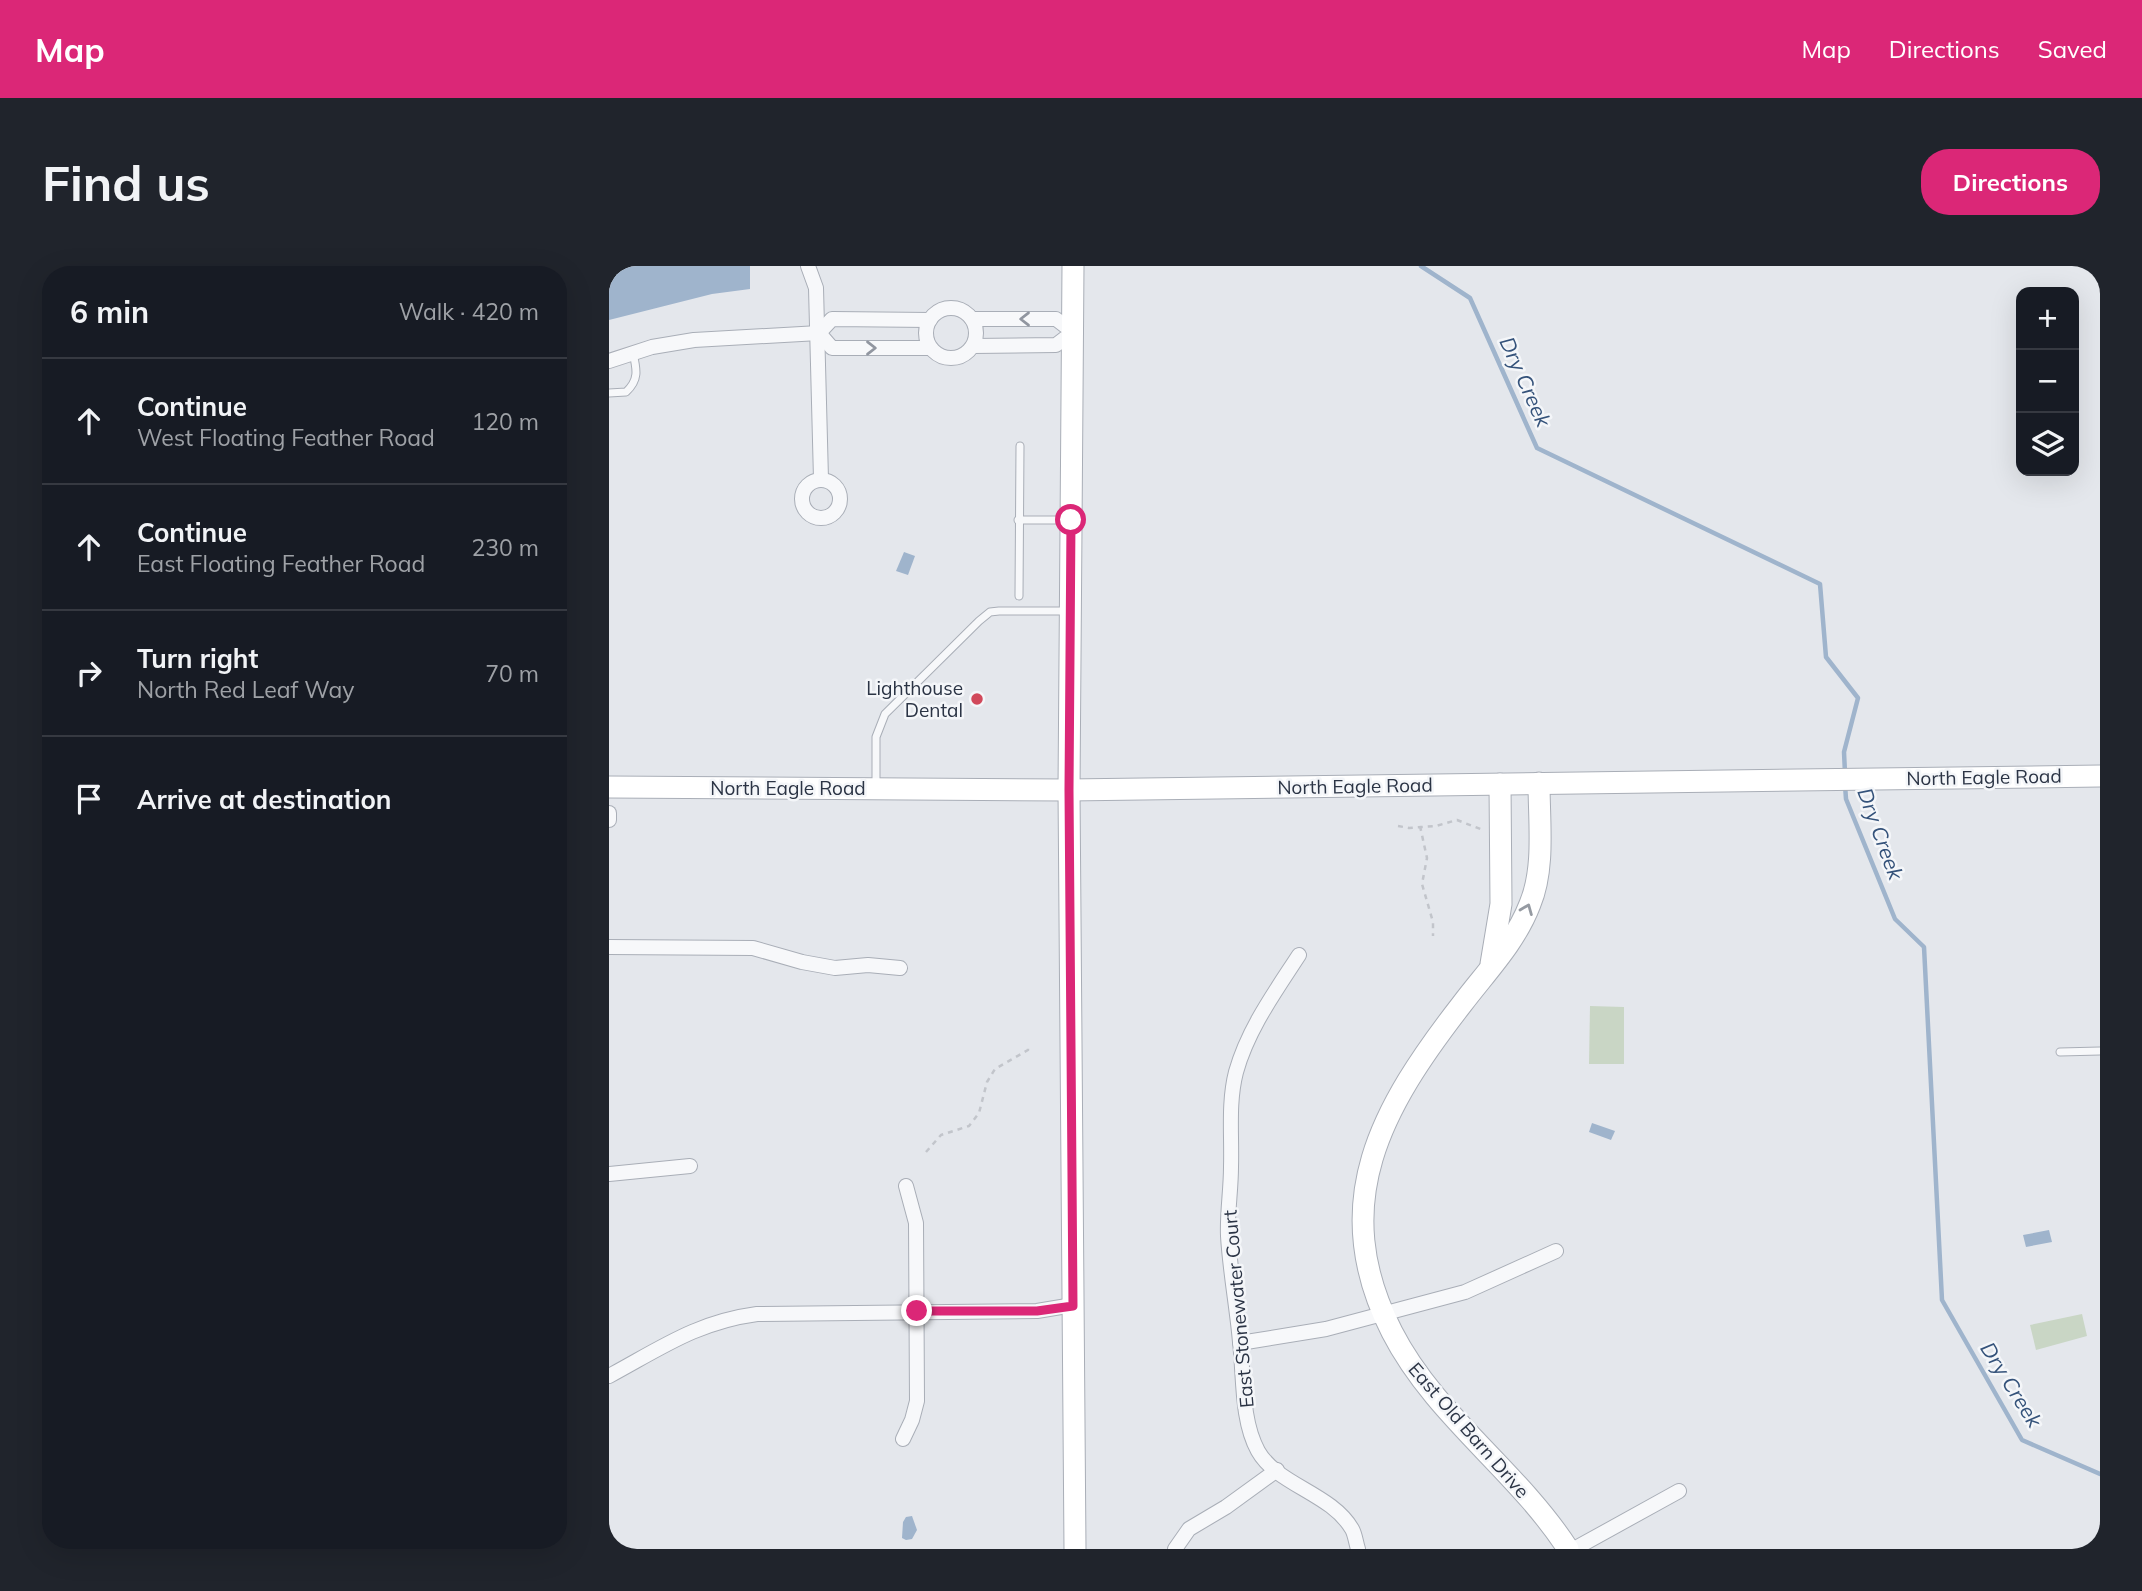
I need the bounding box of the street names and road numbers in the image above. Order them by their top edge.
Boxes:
street label: North Eagle Road [1906,764,2062,790]
street label: North Eagle Road [1277,773,1433,799]
street label: North Eagle Road [710,776,866,800]
street label: East Stonewater Court [1217,1209,1259,1409]
street label: East Old Barn Drive [1403,1357,1535,1503]

